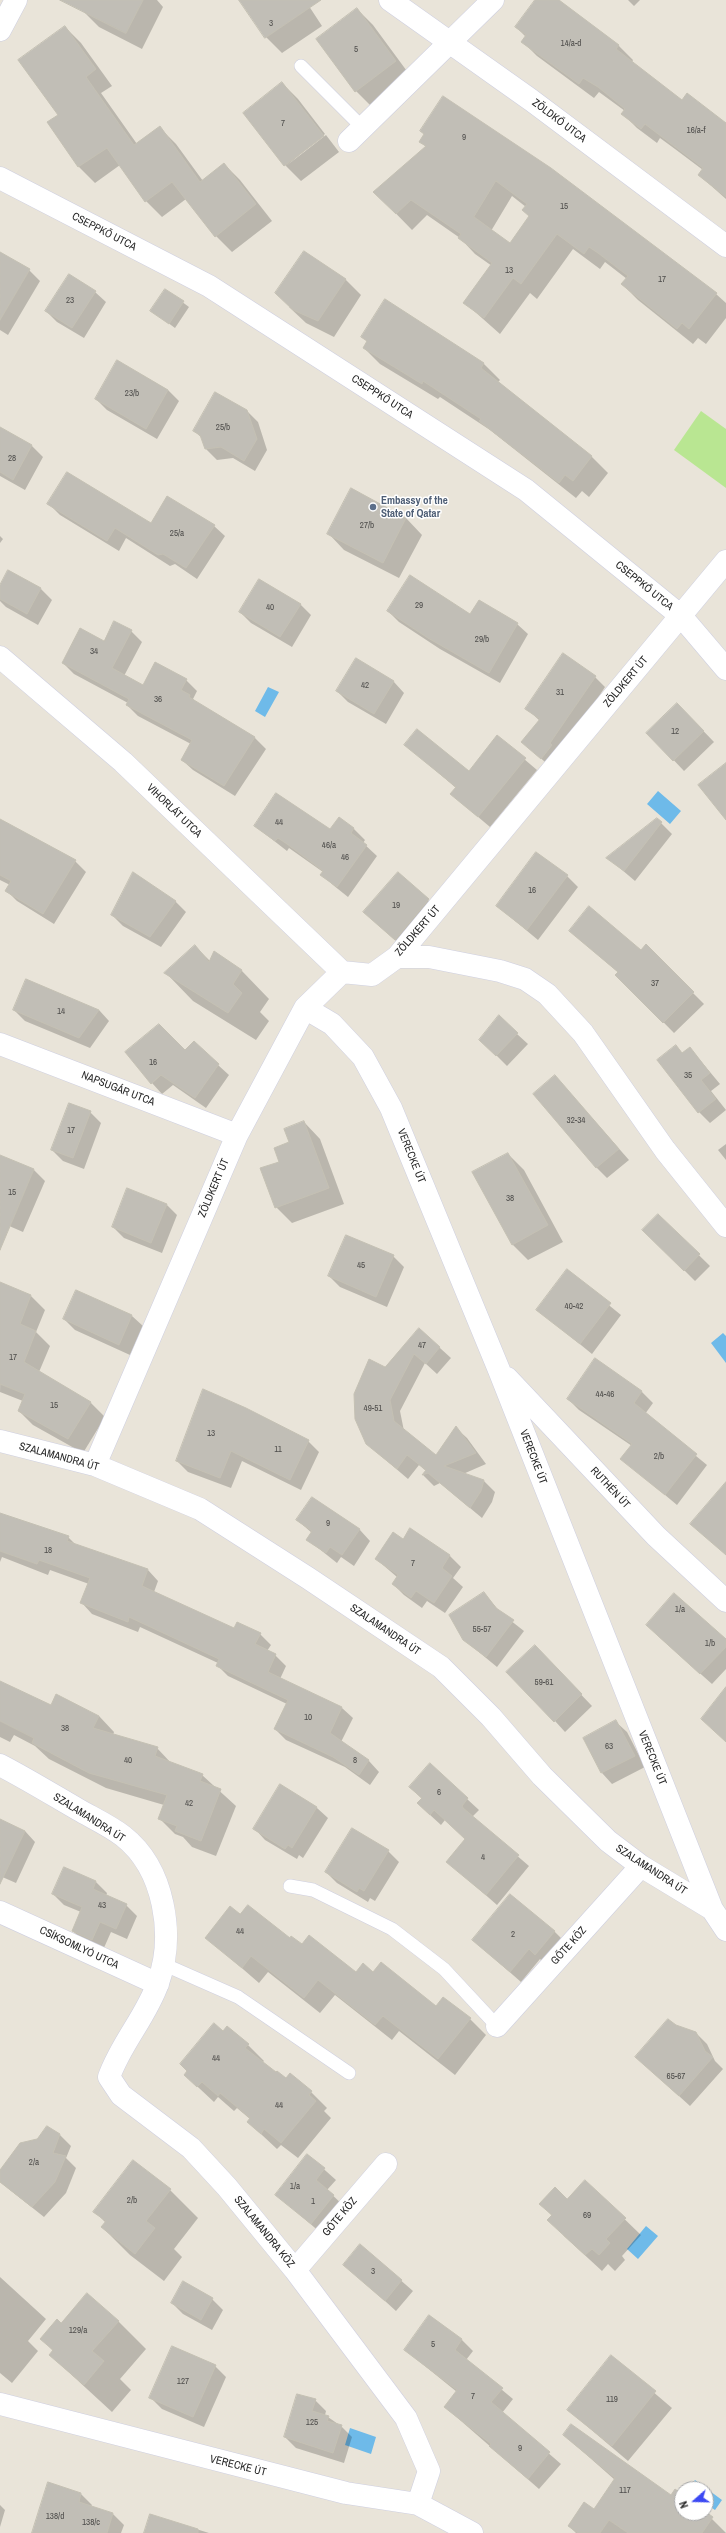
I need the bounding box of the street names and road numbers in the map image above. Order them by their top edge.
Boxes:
street label: ZÖLDKŐ UTCA [529,96,589,146]
street label: CSEPPKŐ UTCA [70,210,138,254]
street label: CSEPPKŐ UTCA [349,372,415,422]
street label: CSEPPKŐ UTCA [612,559,676,613]
street label: ZÖLDKERT ÚT [601,654,651,710]
street label: VIHORLÁT UTCA [144,781,204,841]
street label: ZÖLDKERT ÚT [393,903,443,959]
street label: NAPSUGÁR UTCA [79,1069,157,1109]
street label: VERECKE ÚT [394,1127,428,1185]
street label: ZÖLDKERT ÚT [196,1157,232,1219]
street label: VERECKE ÚT [517,1428,549,1486]
street label: SZALAMANDRA ÚT [18,1440,100,1474]
street label: RUTHÉN ÚT [587,1464,633,1512]
street label: SZALAMANDRA ÚT [347,1602,423,1658]
street label: VERECKE ÚT [635,1729,669,1787]
street label: SZALAMANDRA ÚT [51,1791,127,1845]
street label: SZALAMANDRA ÚT [613,1842,689,1898]
street label: CSÍKSOMLYÓ UTCA [37,1924,121,1972]
street label: GŐTE KÖZ [548,1924,590,1968]
street label: SZALAMANDRA KÖZ [231,2193,297,2271]
street label: GŐTE KÖZ [320,2195,360,2239]
street label: VERECKE ÚT [208,2453,268,2479]

